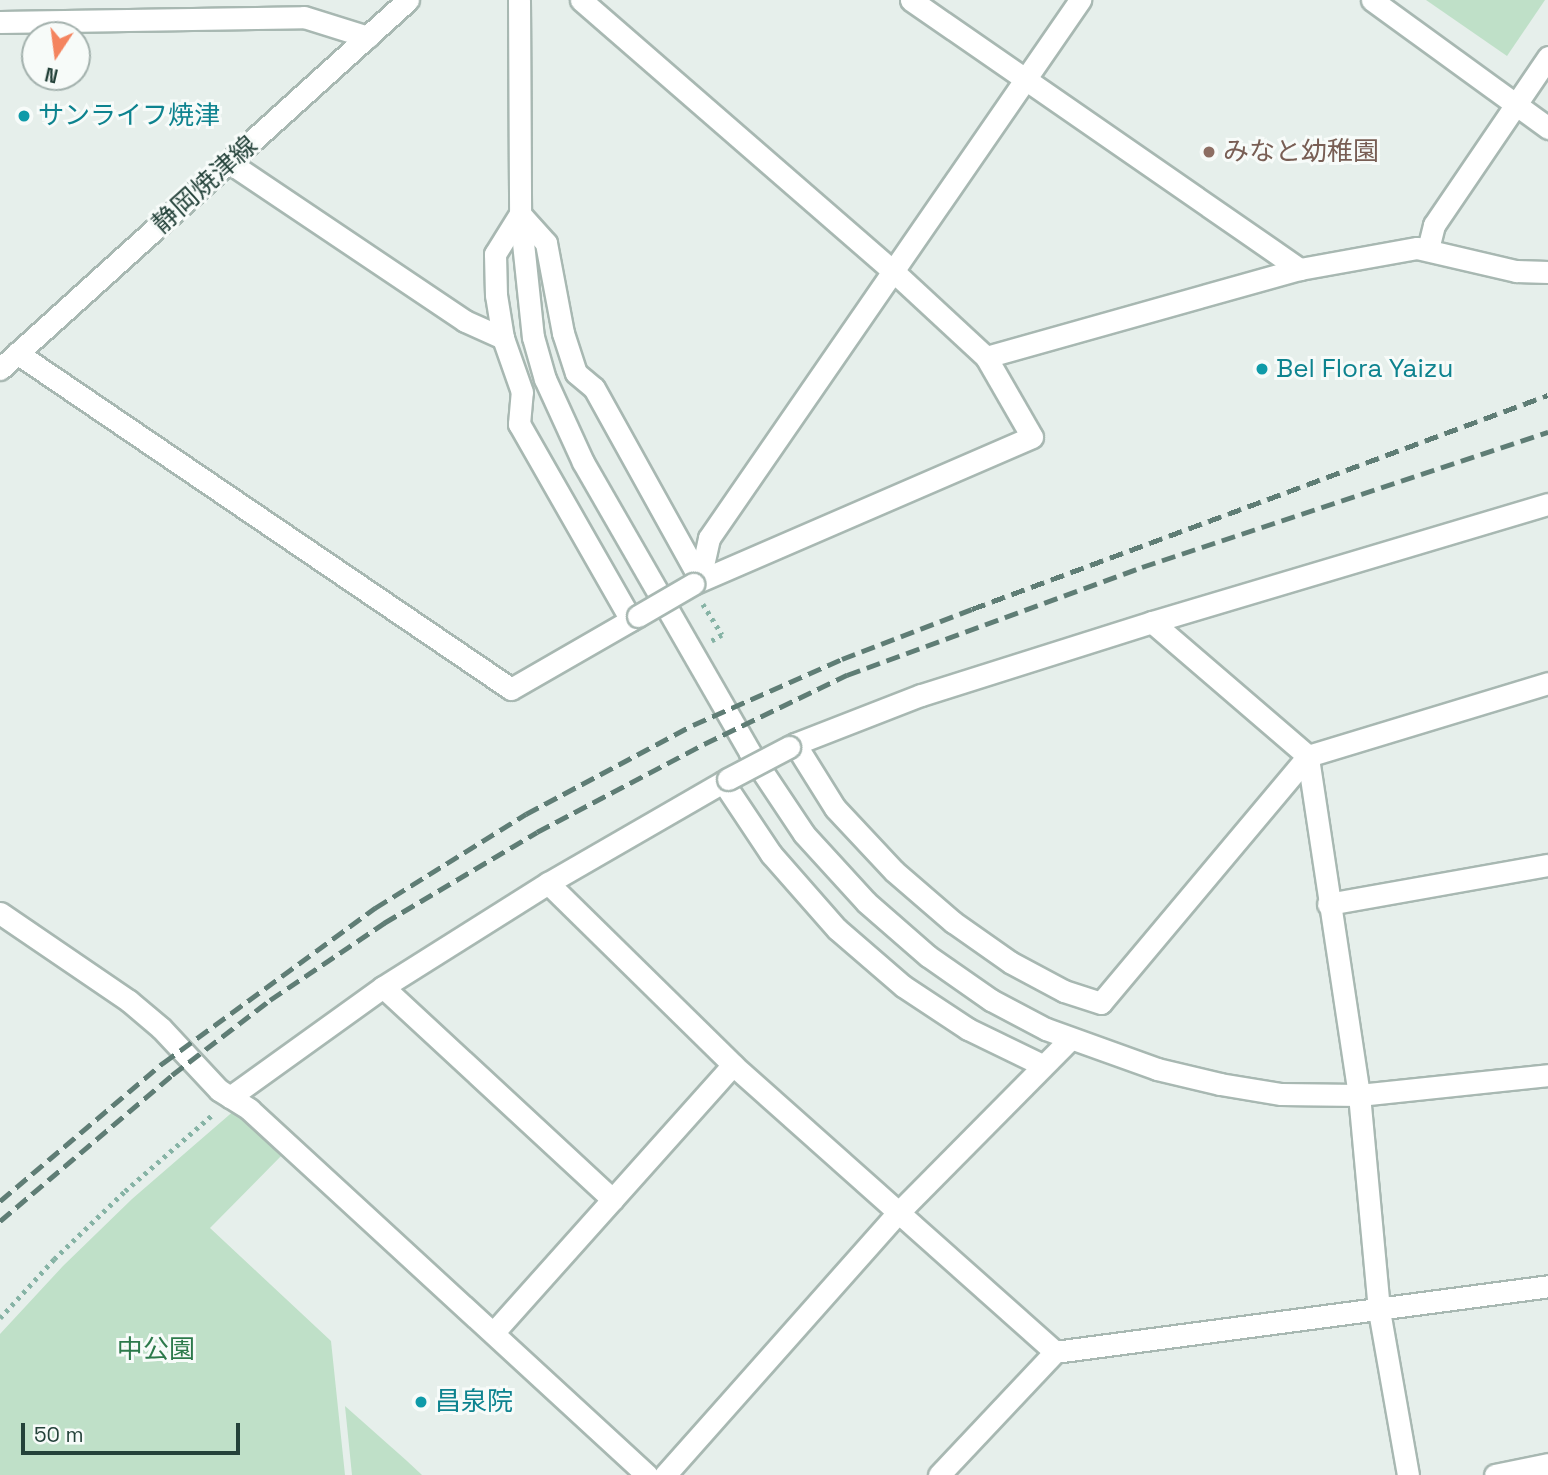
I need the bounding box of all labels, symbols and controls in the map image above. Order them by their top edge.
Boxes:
north arrow [21,21,91,91]
text: N [43,61,61,89]
place label: サンライフ焼津 [38,100,220,132]
marker: サンライフ焼津 [16,108,32,124]
street label: 静岡焼津線 [146,130,264,240]
place label: みなと幼稚園 [1223,136,1379,168]
marker: みなと幼稚園 [1201,144,1217,160]
place label: Bel Flora Yaizu [1276,353,1454,385]
marker: Bel Flora Yaizu [1254,361,1270,377]
park label: 中公園 [117,1334,195,1366]
place label: 昌泉院 [435,1386,513,1418]
marker: 昌泉院 [413,1394,429,1410]
scale bar [24,1408,243,1452]
text: 50 m [34,1421,84,1448]

